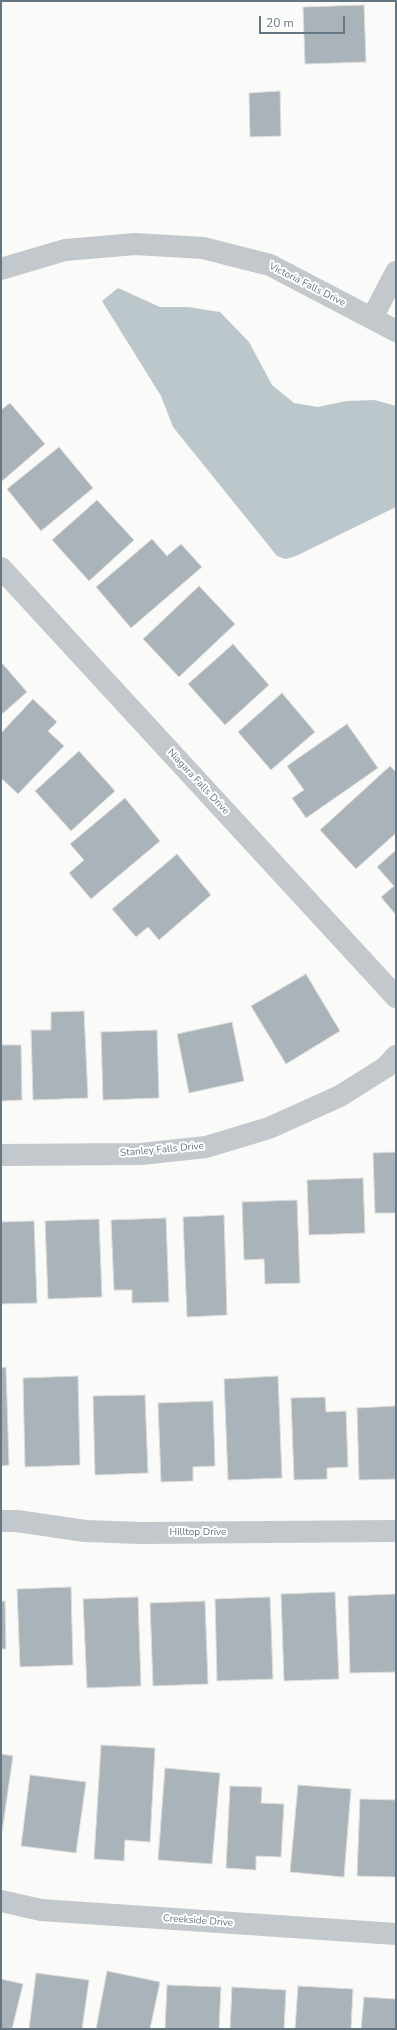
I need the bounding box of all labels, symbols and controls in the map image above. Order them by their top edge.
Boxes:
scale bar [261,8,347,34]
text: 20 m [266,15,294,31]
street label: Victoria Falls Drive [267,261,347,309]
street label: Niagara Falls Drive [165,747,231,817]
street label: Stanley Falls Drive [120,1140,204,1160]
street label: Hilltop Drive [170,1527,226,1539]
street label: Creekside Drive [162,1913,234,1929]

